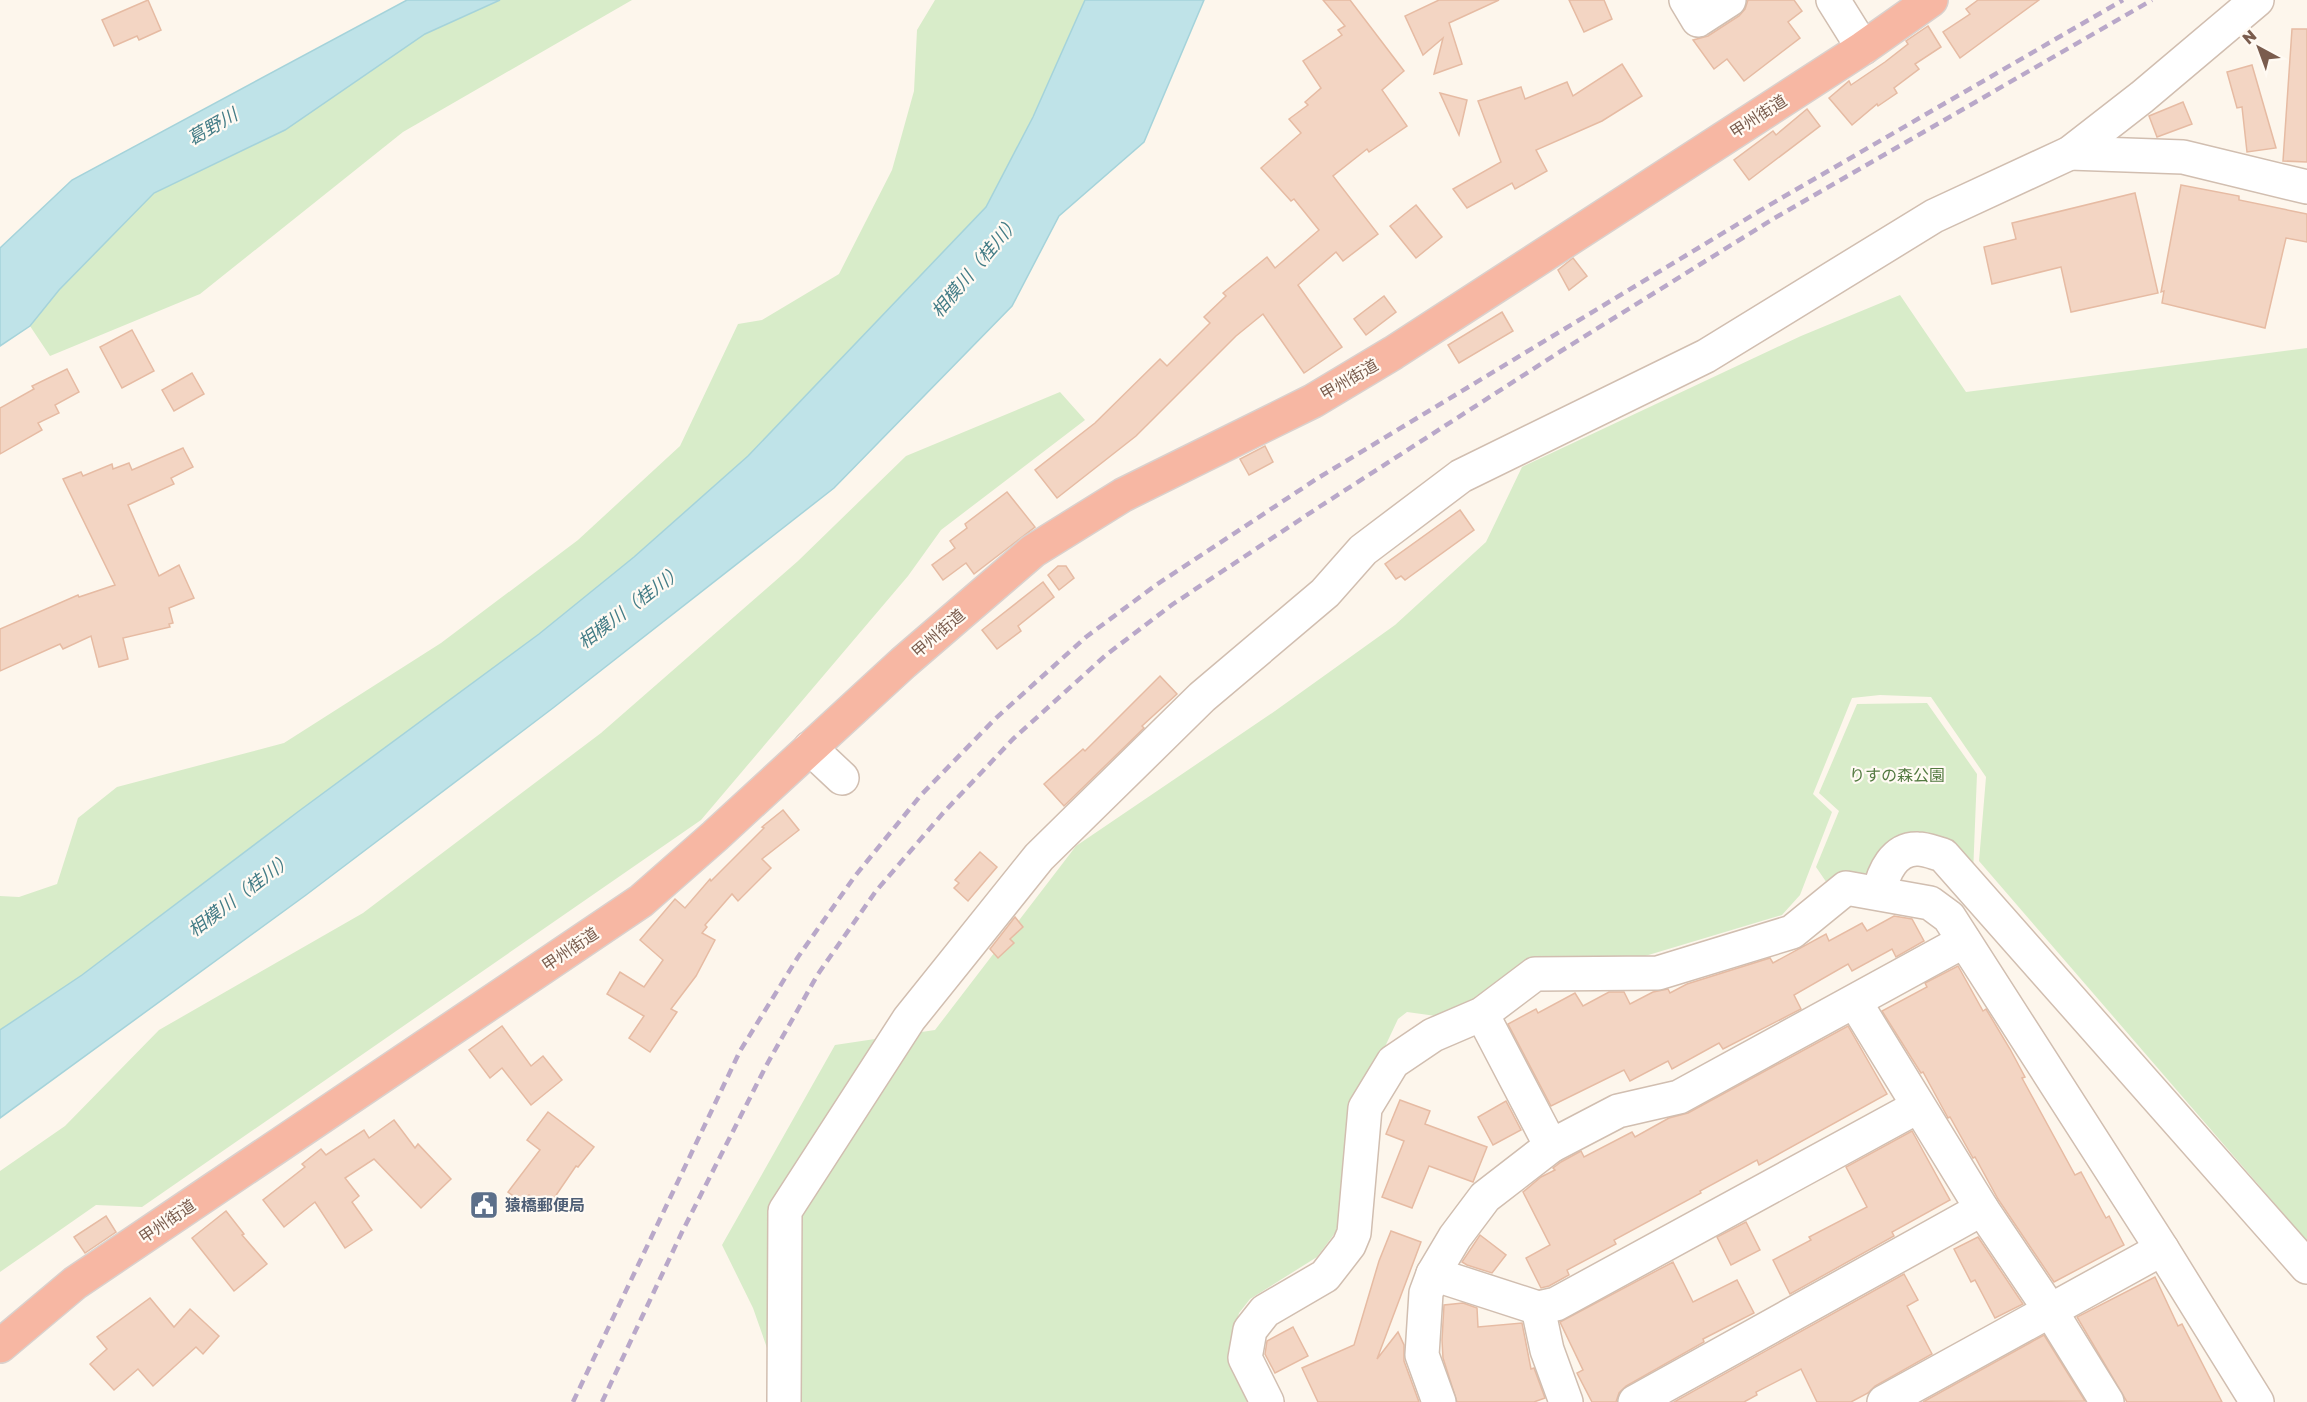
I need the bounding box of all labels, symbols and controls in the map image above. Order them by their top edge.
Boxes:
north arrow [2229,18,2289,78]
text: N [2238,25,2260,48]
street label: 甲州街道 [1726,90,1790,142]
water label: 葛野川 [183,102,243,149]
water label: 相模川（桂川） [926,211,1024,321]
street label: 甲州街道 [1316,354,1382,404]
water label: 相模川（桂川） [573,559,687,653]
street label: 甲州街道 [907,604,969,662]
park label: りすの森公園 [1849,765,1945,785]
water label: 相模川（桂川） [183,847,297,941]
street label: 甲州街道 [538,923,602,975]
public building icon: 猿橋郵便局 [468,1189,500,1221]
street label: 甲州街道 [135,1195,199,1247]
place label: 猿橋郵便局 [505,1195,585,1215]

